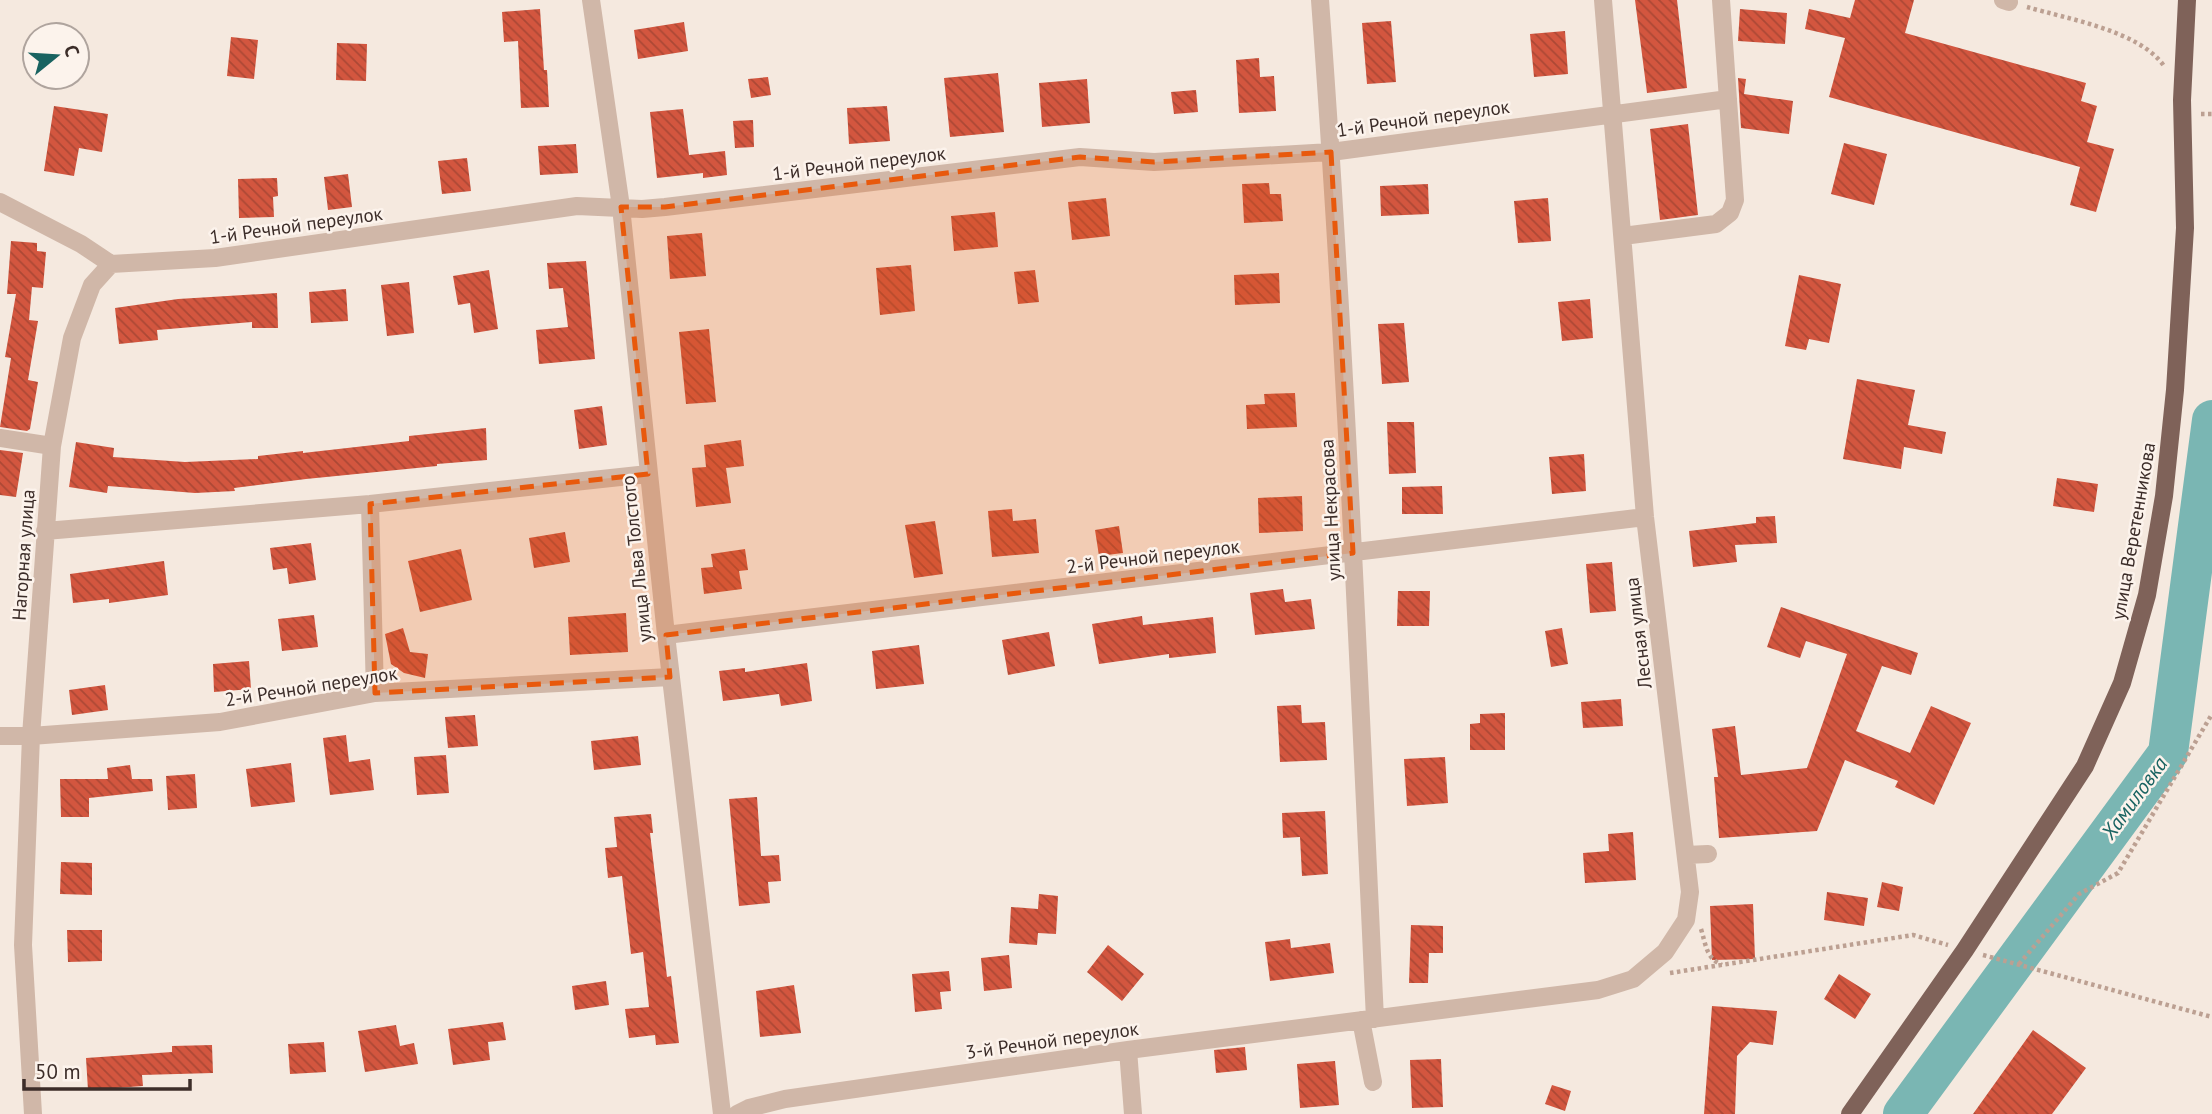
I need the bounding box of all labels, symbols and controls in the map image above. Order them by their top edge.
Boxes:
north arrow [21,21,91,91]
text: С [59,42,85,60]
street label: 1-й Речной переулок [1335,94,1511,142]
street label: 1-й Речной переулок [771,140,947,186]
street label: 1-й Речной переулок [208,201,384,249]
street label: улица Некрасова [1314,439,1346,581]
street label: улица Веретенникова [2106,440,2160,622]
street label: улица Льва Толстого [615,474,657,644]
street label: Нагорная улица [6,489,40,621]
street label: 2-й Речной переулок [1065,533,1241,579]
street label: Лесная улица [1619,576,1657,691]
street label: 2-й Речной переулок [223,661,399,711]
water label: Хамиловка [2094,751,2173,845]
street label: 3-й Речной переулок [964,1016,1140,1064]
scale bar [24,1048,191,1092]
text: 50 m [35,1058,81,1085]

